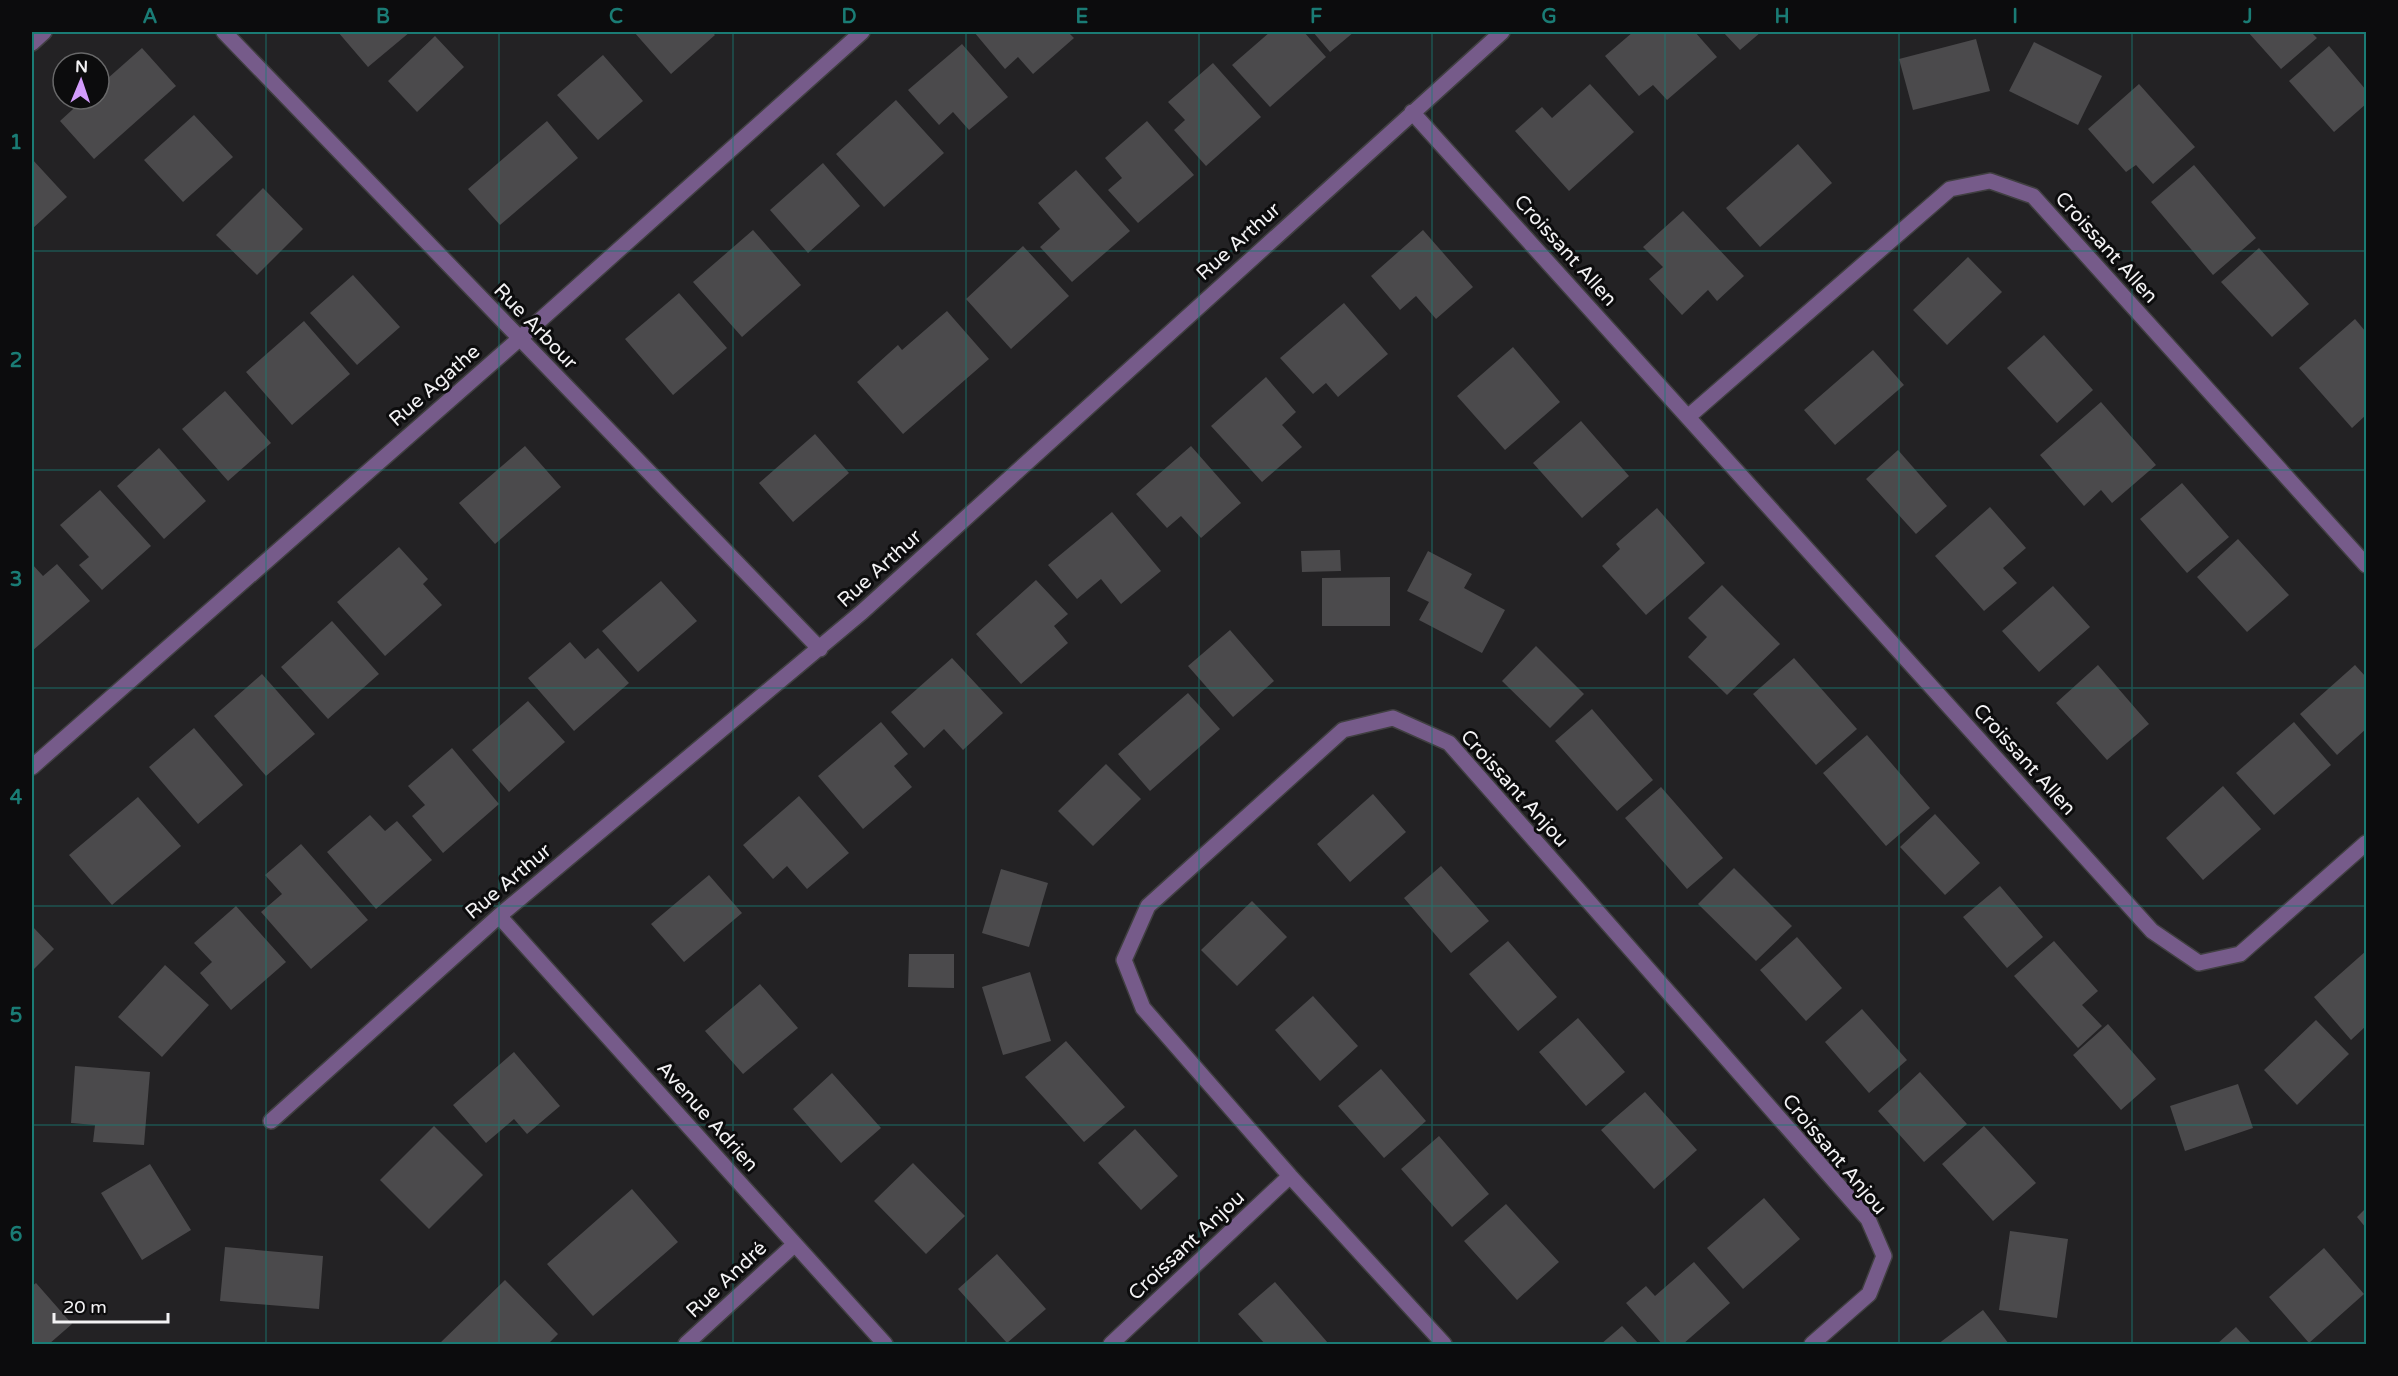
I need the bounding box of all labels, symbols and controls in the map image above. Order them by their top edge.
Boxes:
text: A [143,5,158,29]
text: B [376,5,390,29]
text: C [609,5,623,29]
text: D [841,5,857,29]
text: E [1076,5,1089,29]
text: F [1310,5,1322,29]
text: G [1541,5,1557,29]
text: H [1774,5,1790,29]
text: I [2012,5,2018,29]
text: J [2242,5,2253,29]
north arrow [51,51,111,111]
text: N [75,57,88,77]
text: 1 [10,131,22,155]
street label: Croissant Allen [2050,187,2163,308]
street label: Croissant Allen [1509,190,1622,311]
street label: Rue Arthur [1192,197,1286,286]
street label: Rue Arbour [488,279,582,375]
street label: Rue Agathe [384,340,485,432]
text: 2 [10,349,22,373]
street label: Rue Arthur [833,524,927,613]
text: 3 [10,568,22,592]
street label: Croissant Allen [1968,699,2081,820]
street label: Croissant Anjou [1455,725,1573,852]
text: 4 [10,786,23,810]
street label: Rue Arthur [461,839,557,925]
text: 5 [10,1004,22,1028]
street label: Avenue Adrien [651,1057,763,1177]
street label: Croissant Anjou [1777,1090,1892,1220]
street label: Croissant Anjou [1124,1186,1250,1306]
text: 6 [10,1223,22,1247]
street label: Rue André [681,1236,772,1323]
scale bar [54,1286,168,1324]
text: 20 m [63,1296,107,1318]

